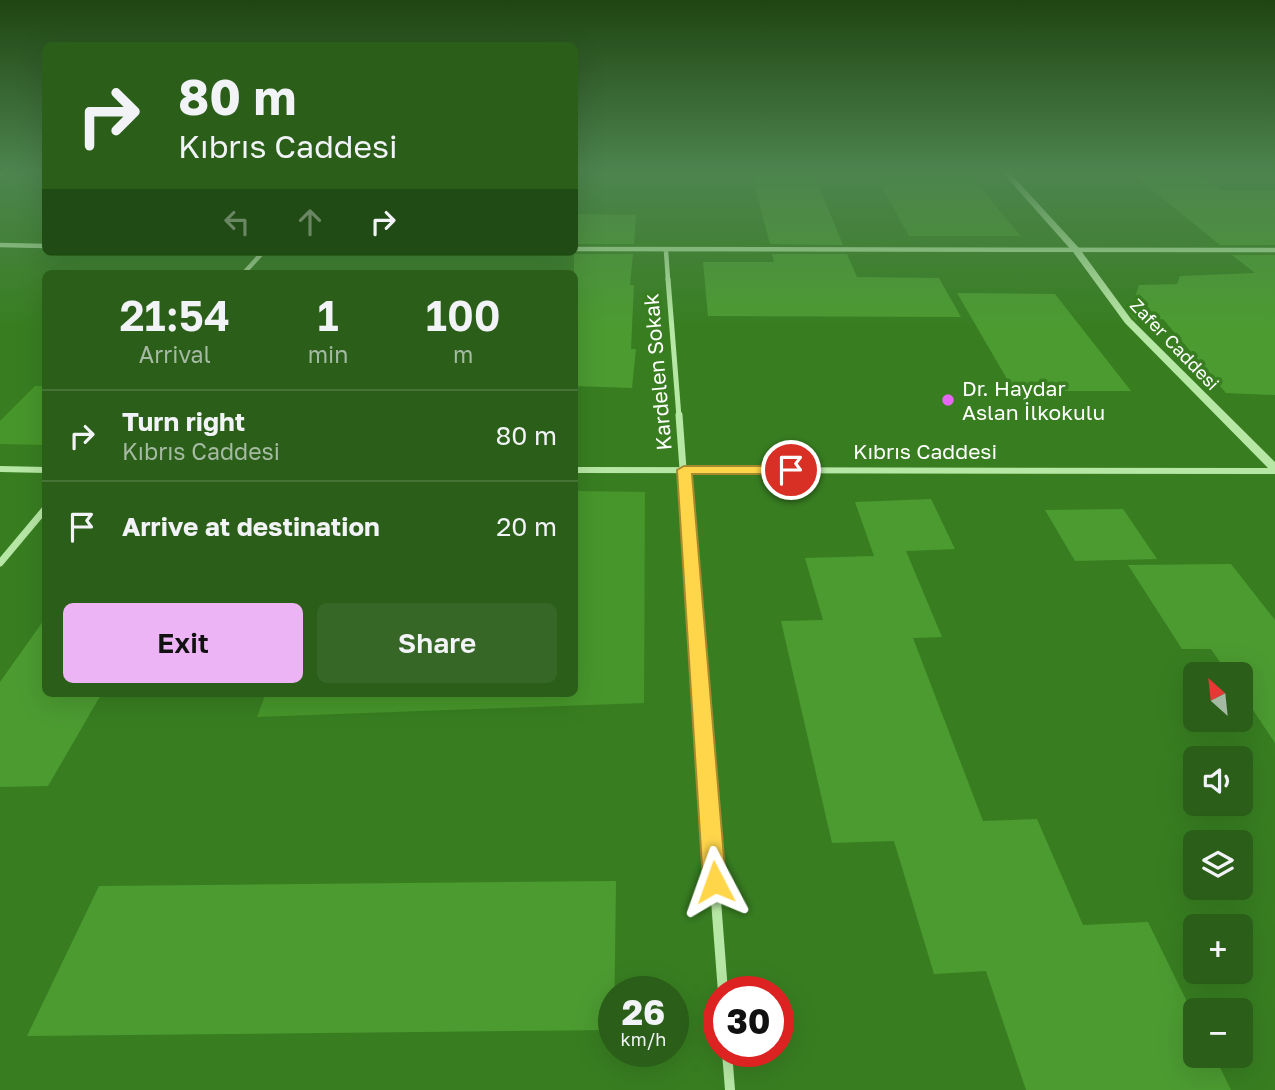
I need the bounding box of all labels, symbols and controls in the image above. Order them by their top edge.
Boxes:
text: 80 m [178,67,296,126]
icon: right [63,70,154,161]
text: Kıbrıs Caddesi [178,127,398,165]
icon: left [218,203,256,241]
icon: ahead [291,203,329,241]
icon: right [364,203,402,241]
text: 21:54 [119,290,230,340]
text: 1 [317,290,339,340]
text: 100 [426,290,501,340]
street label: Kardelen Sokak [637,292,677,452]
street label: Zafer Caddesi [1126,294,1224,394]
text: Arrival [139,340,211,368]
text: min [308,340,348,368]
text: m [453,340,473,368]
place label: Dr. Haydar Aslan İlkokulu [962,375,1105,425]
marker: Dr. Haydar Aslan İlkokulu [940,392,956,408]
text: Turn right [122,406,245,437]
icon: right [63,417,101,455]
text: 80 m [496,420,557,451]
text: Kıbrıs Caddesi [122,437,280,465]
street label: Kıbrıs Caddesi [853,438,997,464]
pin [761,440,821,500]
icon: arrive [772,451,810,489]
icon: arrive [63,508,101,546]
text: Arrive at destination [122,511,380,542]
text: 20 m [496,511,557,542]
button: Exit [63,603,303,683]
button: Share [317,603,557,683]
north arrow [1183,662,1253,732]
map controls [1183,662,1253,1068]
button: sound [1183,746,1253,816]
button: layers [1183,830,1253,900]
position arrow [678,845,752,919]
button: + [1183,914,1253,984]
speed limit sign: 30 [703,976,794,1067]
text: 26 [622,991,665,1033]
button: − [1183,998,1253,1068]
text: km/h [621,1028,666,1050]

